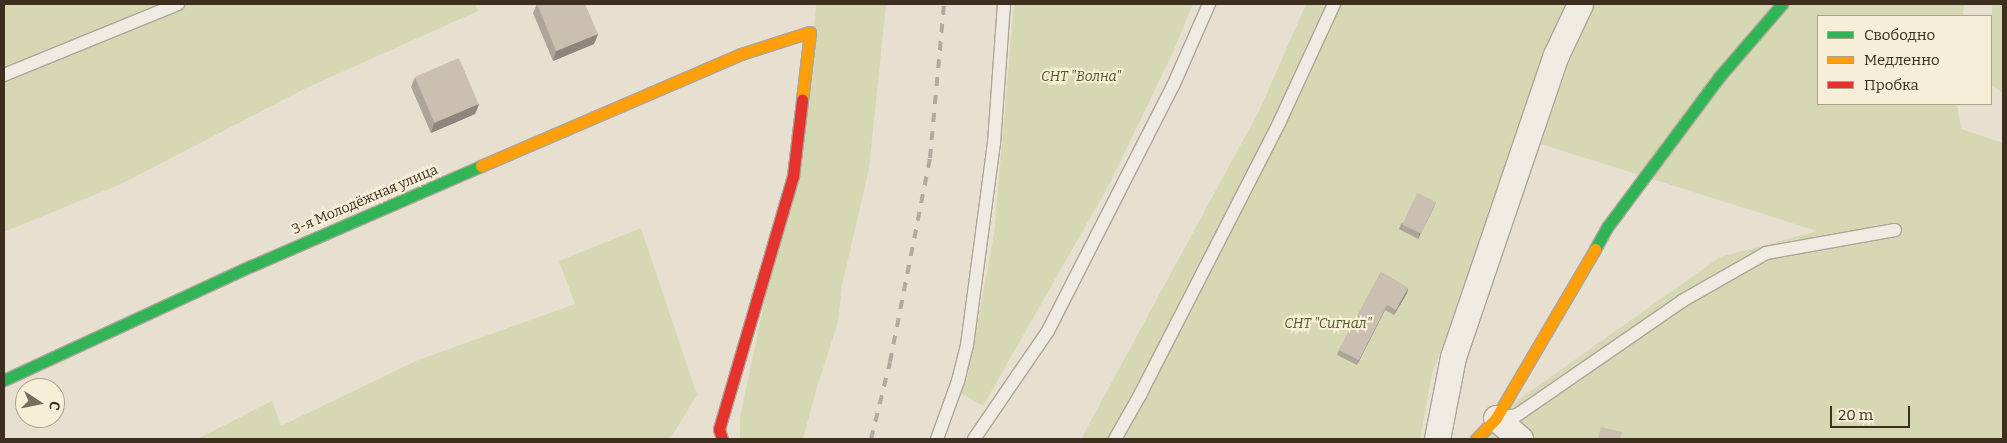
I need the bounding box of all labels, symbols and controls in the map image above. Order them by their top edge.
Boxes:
legend [1817,15,1992,105]
text: Свободно [1864,26,1935,44]
text: Медленно [1864,51,1940,69]
park label: СНТ "Волна" [1041,69,1121,85]
text: Пробка [1864,76,1919,94]
street label: 3-я Молодёжная улица [289,162,441,238]
park label: СНТ "Сигнал" [1284,316,1372,332]
north arrow [15,378,65,428]
scale bar [1832,396,1912,428]
text: С [45,400,63,412]
text: 20 m [1838,406,1873,424]

